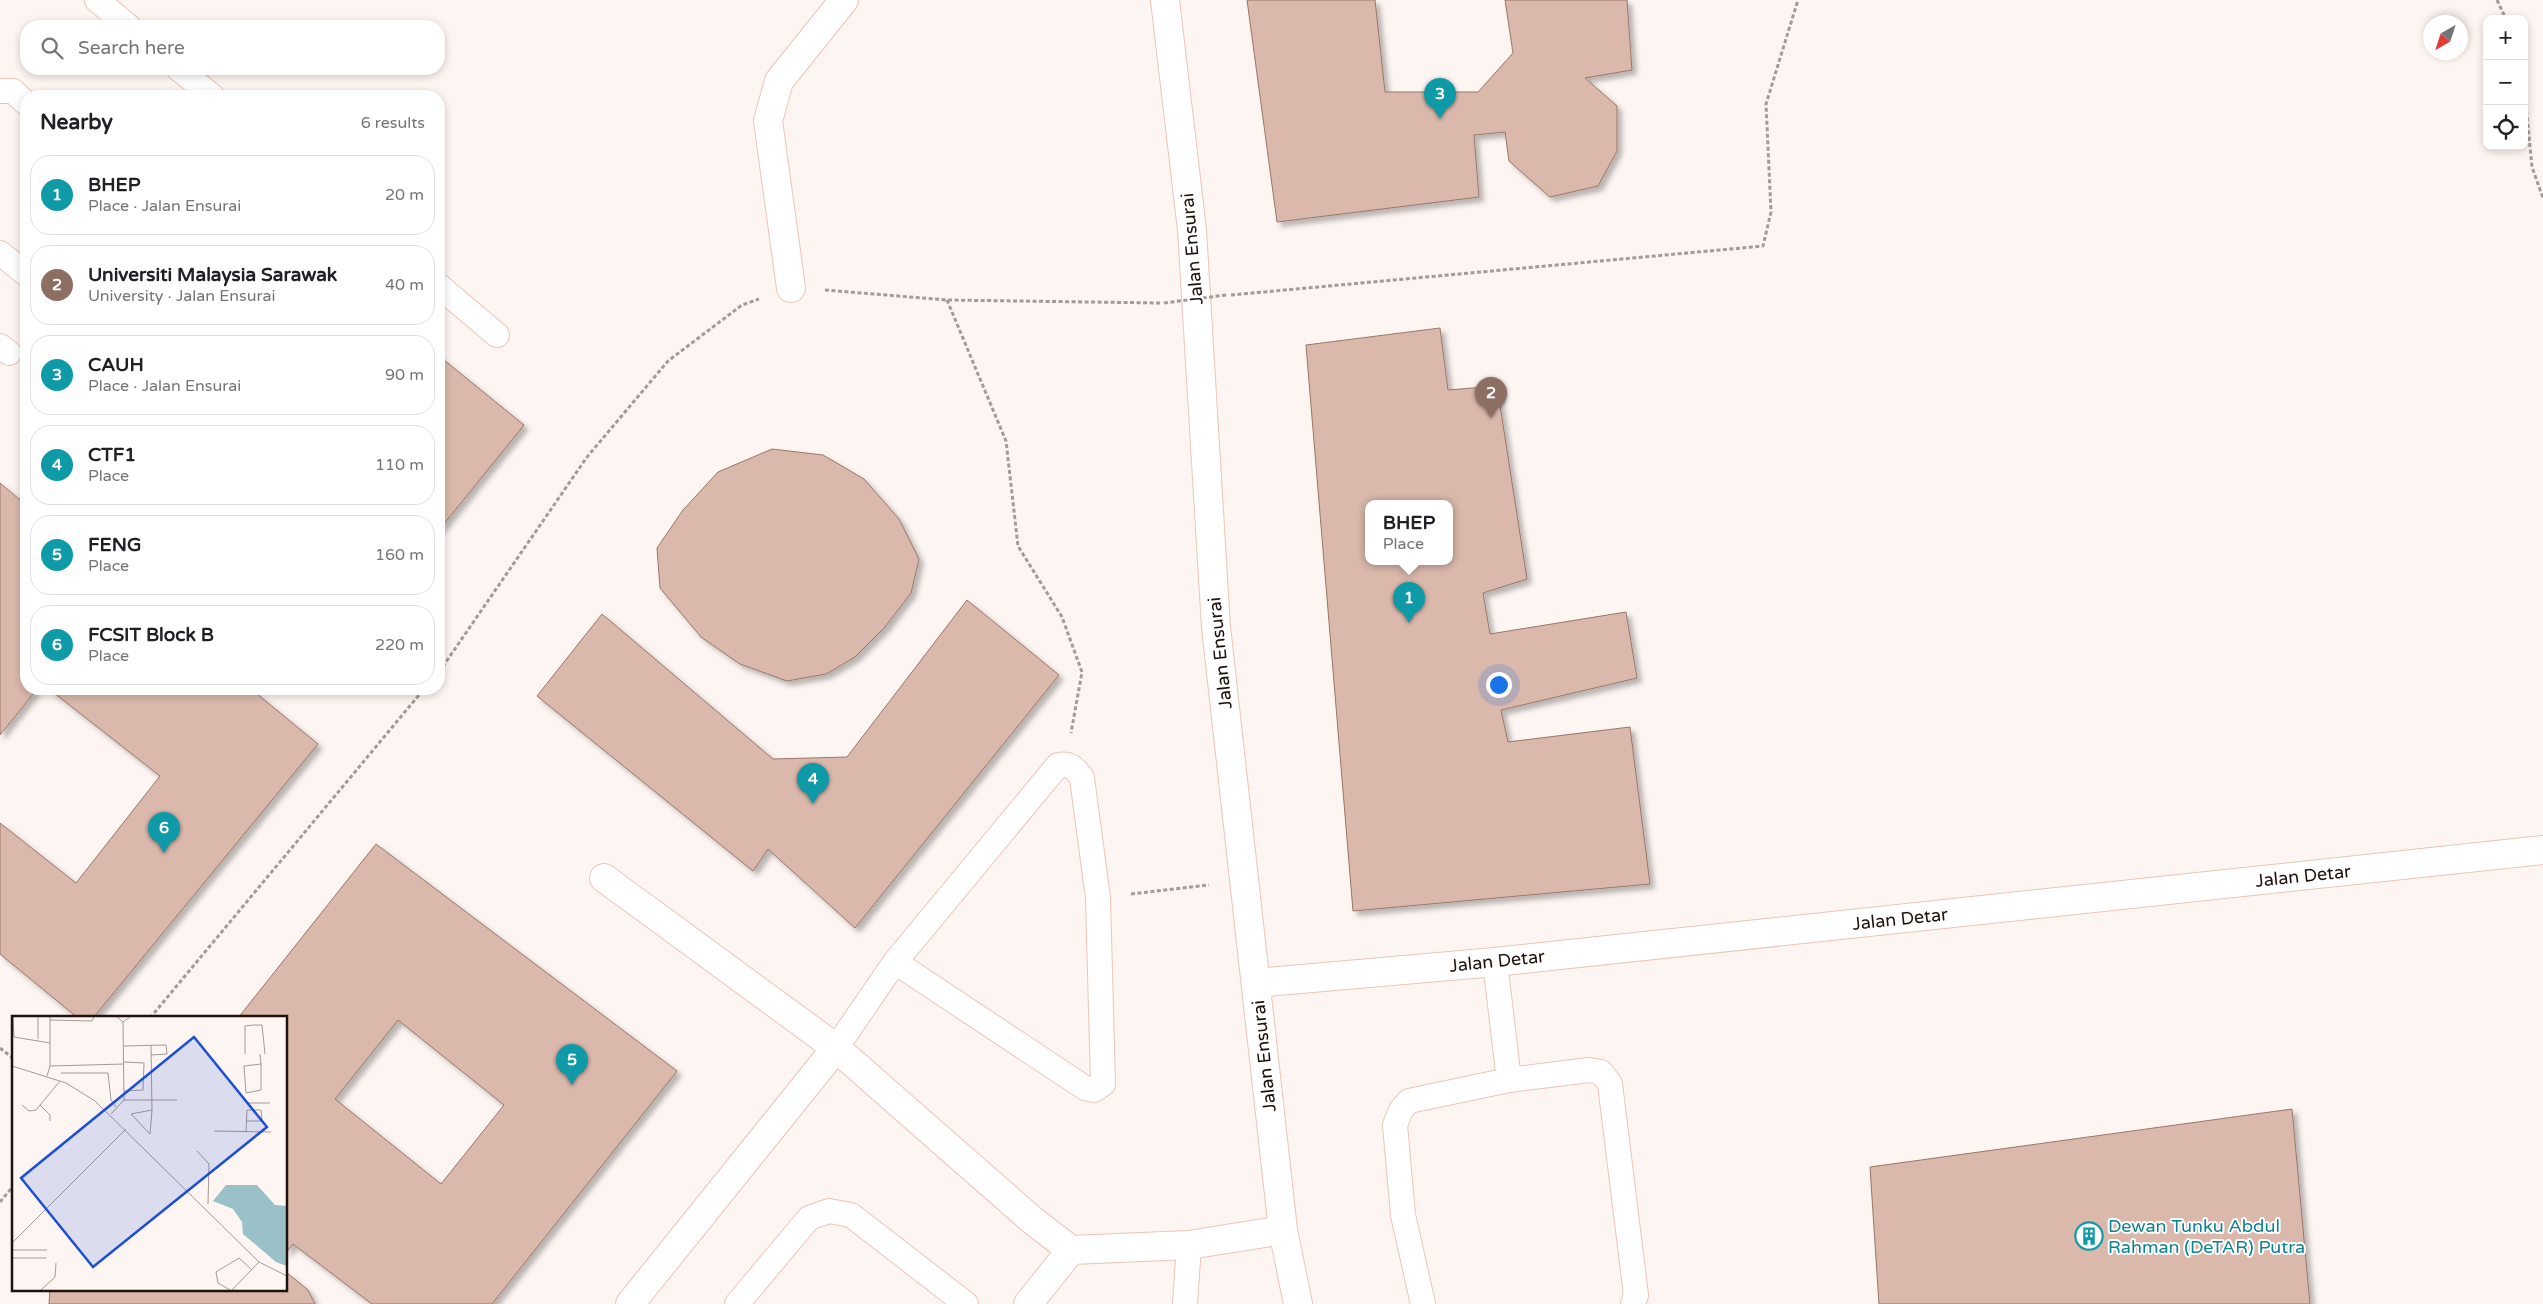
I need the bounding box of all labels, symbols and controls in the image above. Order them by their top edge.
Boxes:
north arrow [2423,15,2468,60]
map controls [2483,15,2528,150]
button: + [2483,15,2528,60]
search box [20,20,445,75]
icon: search [38,34,66,62]
text: Search here [78,37,185,59]
button: − [2483,60,2528,105]
pin: 3 [1424,78,1456,119]
button: locate [2483,105,2528,150]
text: Nearby [40,110,113,135]
text: 6 results [361,113,425,133]
text: BHEP [88,174,140,196]
text: 1 [52,185,62,205]
text: 20 m [385,185,424,205]
street label: Jalan Ensurai [1176,192,1208,306]
text: Place · Jalan Ensurai [88,196,241,216]
text: Universiti Malaysia Sarawak [88,264,337,286]
text: 2 [52,275,62,295]
text: 40 m [385,275,424,295]
text: University · Jalan Ensurai [88,286,276,306]
text: CAUH [88,354,144,376]
text: 3 [52,365,62,385]
text: 90 m [385,365,424,385]
text: Place · Jalan Ensurai [88,376,241,396]
pin: 2 [1475,377,1507,418]
text: CTF1 [88,444,136,466]
text: 4 [52,455,62,475]
text: 110 m [375,455,424,475]
text: Place [88,466,129,486]
popup [1365,500,1453,565]
text: BHEP [1383,512,1435,534]
text: FENG [88,534,141,556]
text: Place [1383,534,1424,554]
text: 5 [52,545,62,565]
text: 160 m [375,545,424,565]
text: Place [88,556,129,576]
pin: 1 [1393,582,1425,623]
street label: Jalan Ensurai [1203,596,1237,710]
text: FCSIT Block B [88,624,214,646]
text: 6 [52,635,62,655]
text: 220 m [375,635,424,655]
text: Place [88,646,129,666]
your location [1486,672,1512,698]
pin: 4 [797,763,829,804]
pin: 6 [148,812,180,853]
street label: Jalan Detar [2254,860,2352,892]
street label: Jalan Detar [1851,903,1949,935]
street label: Jalan Detar [1448,945,1546,977]
street label: Jalan Ensurai [1247,999,1281,1113]
inset map [12,1016,288,1292]
pin: 5 [556,1044,588,1085]
place label: Dewan Tunku Abdul Rahman (DeTAR) Putra [2108,1215,2305,1258]
building icon: Dewan Tunku Abdul Rahman (DeTAR) Putra [2074,1221,2104,1251]

